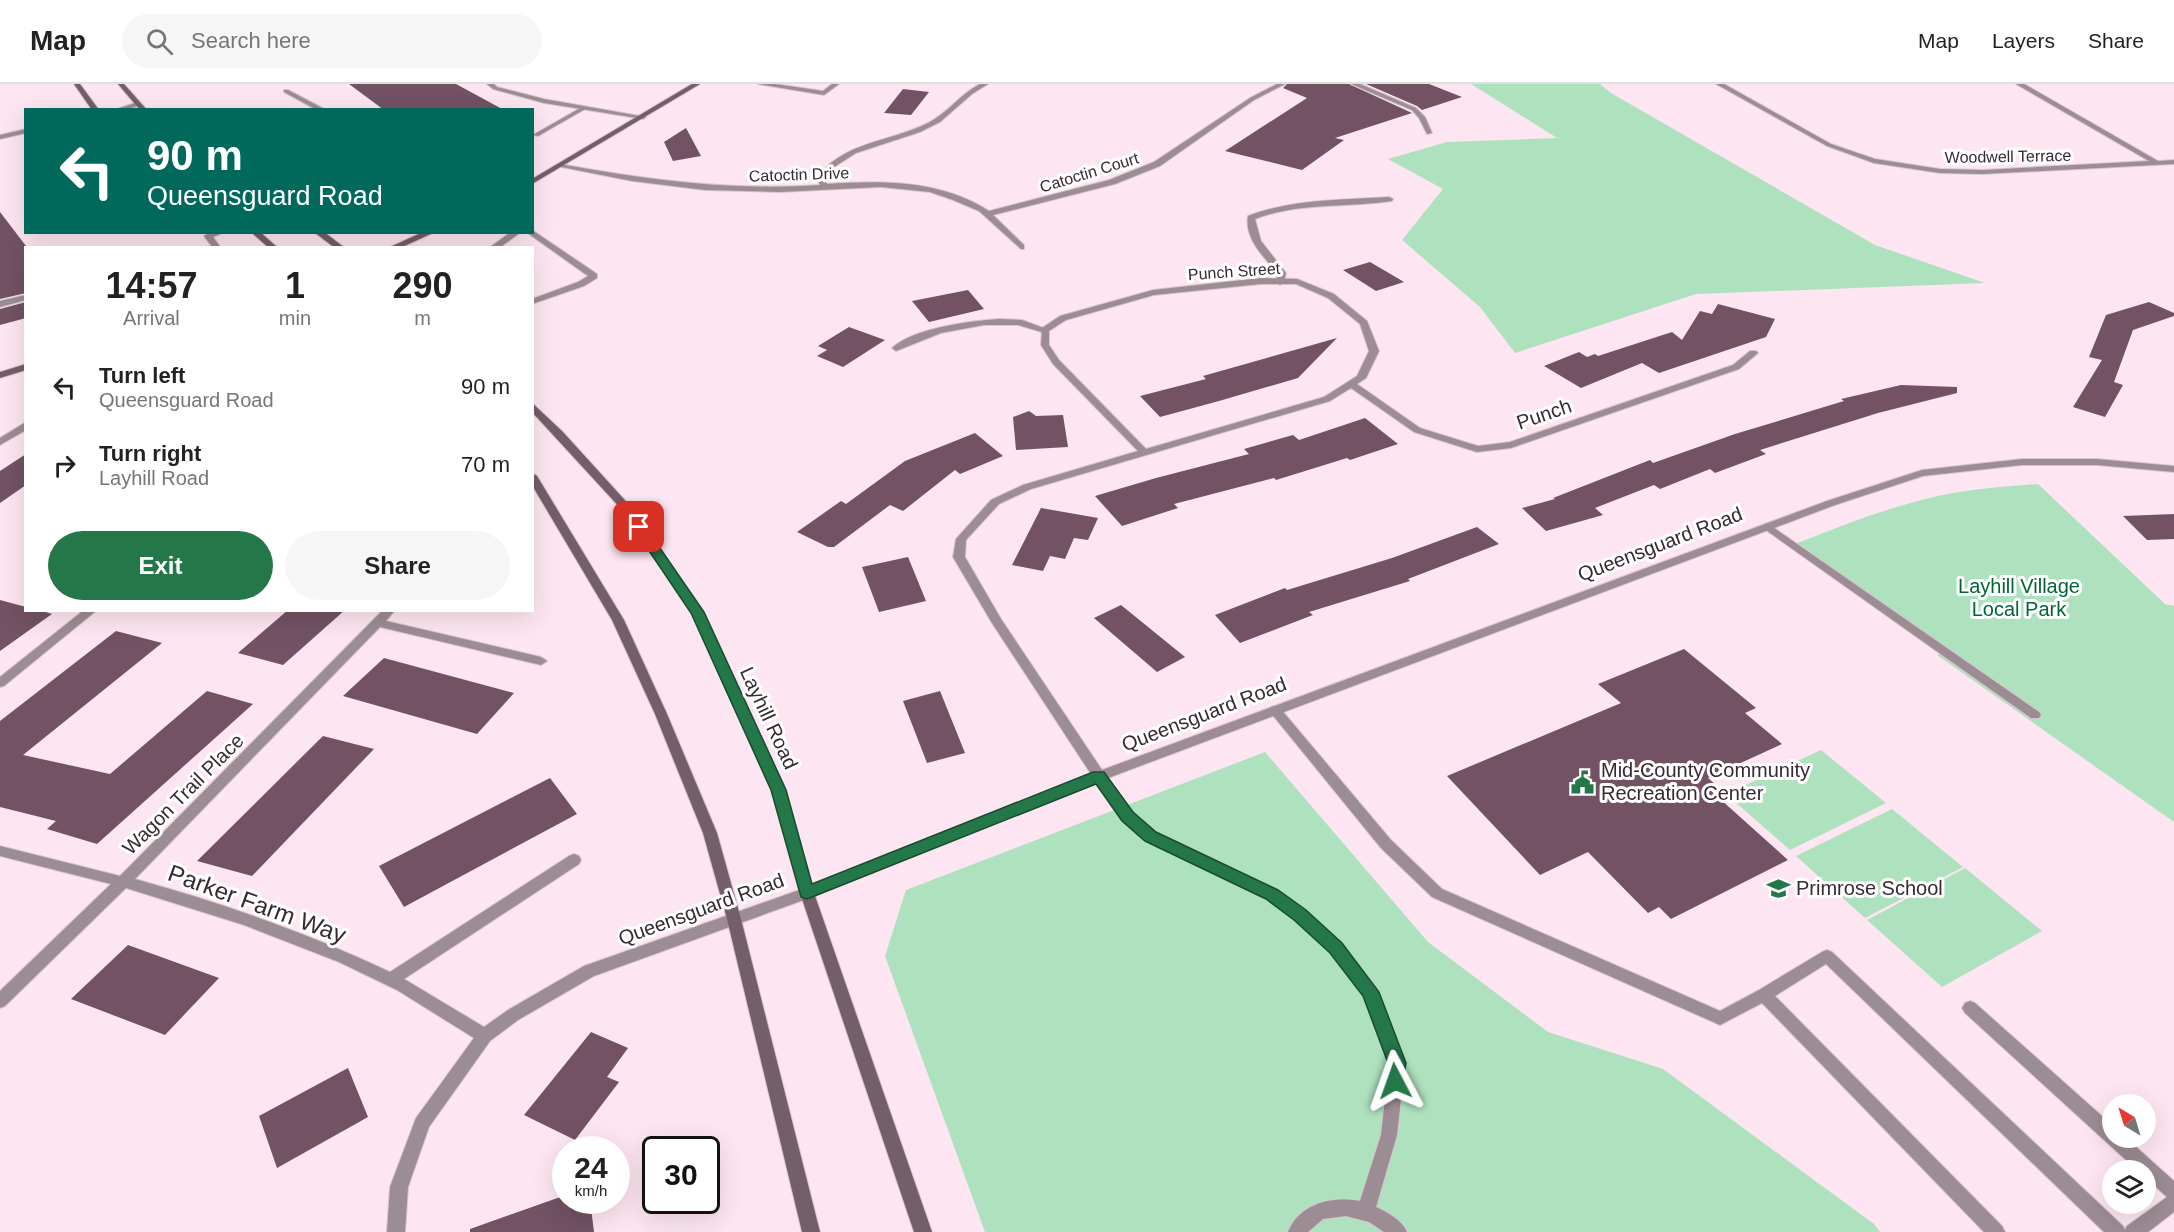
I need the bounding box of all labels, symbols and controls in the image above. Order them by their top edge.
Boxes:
search box [122,14,542,68]
text: Map [30,25,86,56]
icon: search [143,25,176,58]
text: Search here [191,28,311,53]
text: Map [1918,29,1959,52]
text: Layers [1992,29,2055,52]
text: Share [2088,29,2144,52]
icon: left [48,132,126,210]
text: 90 m [147,132,243,179]
street label: Woodwell Terrace [1945,147,2072,166]
street label: Catoctin Court [1038,149,1141,196]
street label: Catoctin Drive [749,164,850,185]
text: Queensguard Road [147,181,383,211]
street label: Punch Street [1187,260,1281,283]
text: 14:57 [105,265,197,306]
text: 1 [285,265,305,306]
text: 290 [392,265,453,306]
text: Arrival [123,307,180,329]
text: min [279,307,311,329]
text: m [414,307,431,329]
text: Turn left [99,363,185,388]
icon: left [48,371,81,404]
text: 90 m [461,374,510,399]
text: Queensguard Road [99,389,274,411]
street label: Punch [1514,394,1574,434]
text: Turn right [99,441,201,466]
icon: right [48,449,81,482]
text: 70 m [461,452,510,477]
text: Layhill Road [99,467,209,489]
pin [613,501,664,552]
street label: Queensguard Road [1575,502,1745,586]
icon: arrive [622,510,655,543]
button: Exit [48,531,273,600]
button: Share [285,531,510,600]
park label: Layhill Village Local Park [1958,575,2080,620]
street label: Layhill Road [736,663,802,773]
street label: Queensguard Road [1119,672,1289,756]
street label: Wagon Trail Place [118,729,248,859]
place label: Mid-County Community Recreation Center [1601,759,1810,804]
public building icon: Mid-County Community Recreation Center [1570,769,1596,795]
street label: Parker Farm Way [165,859,350,948]
street label: Queensguard Road [615,869,787,949]
school or university icon: Primrose School [1765,875,1791,901]
place label: Primrose School [1796,877,1943,899]
position arrow [1363,1049,1427,1113]
north arrow [2102,1094,2156,1148]
map controls [2102,1094,2156,1214]
speed limit sign: 30 [642,1136,720,1214]
text: 24 [574,1151,608,1184]
button: layers [2102,1160,2156,1214]
text: km/h [575,1182,607,1199]

